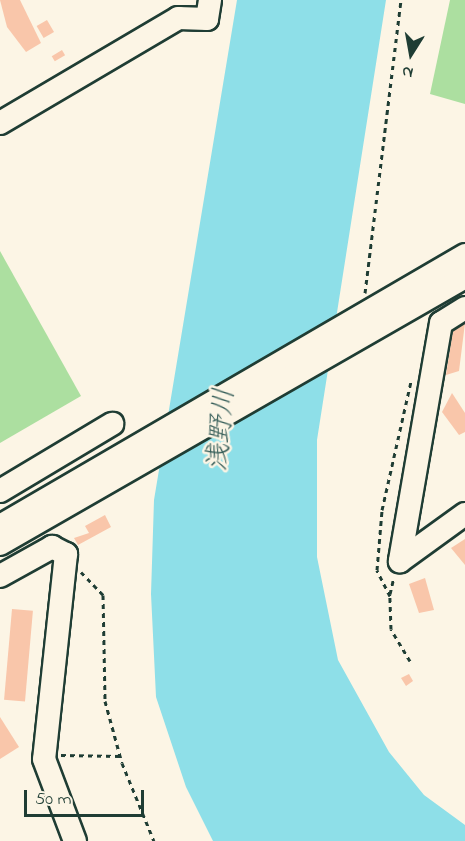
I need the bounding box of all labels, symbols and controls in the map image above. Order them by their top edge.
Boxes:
north arrow [381,24,441,84]
text: N [400,59,415,84]
water label: 浅野川 [203,387,243,473]
scale bar [27,778,147,816]
text: 50 m [35,787,72,813]

